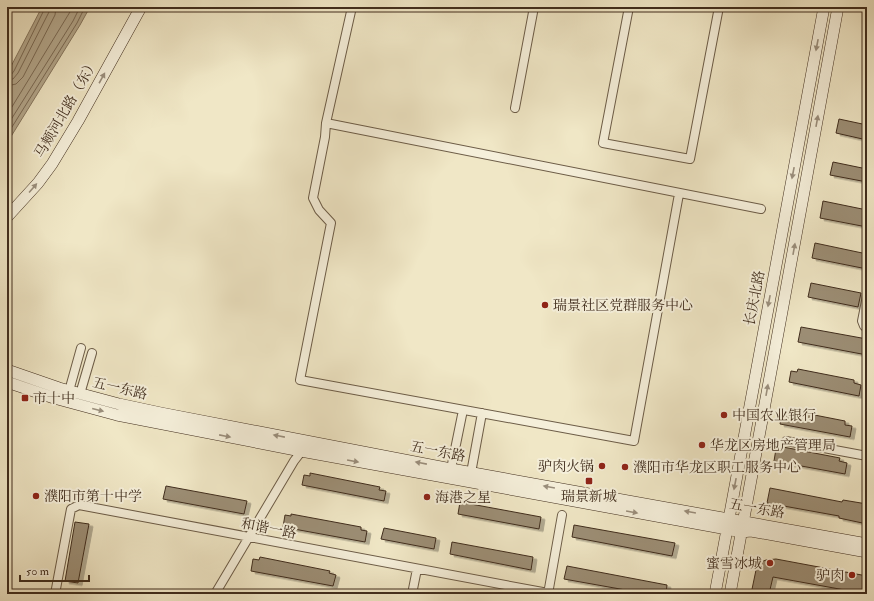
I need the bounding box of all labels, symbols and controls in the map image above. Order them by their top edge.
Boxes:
one-way arrow [813,39,819,51]
street label: 马颊河北路（东） [31,56,102,161]
one-way arrow [98,72,105,84]
one-way arrow [815,115,821,127]
one-way arrow [790,167,796,179]
one-way arrow [29,183,38,194]
one-way arrow [791,243,797,255]
street label: 长庆北路 [741,269,768,327]
one-way arrow [766,295,772,307]
place label: 瑞景社区党群服务中心 [553,297,693,314]
marker: 瑞景社区党群服务中心 [540,300,550,310]
street label: 五一东路 [91,374,149,403]
one-way arrow [765,384,771,397]
place label: 市十中 [33,390,75,407]
marker: 市十中 [20,393,30,403]
place label: 中国农业银行 [732,407,816,424]
one-way arrow [91,408,104,414]
marker: 中国农业银行 [719,410,729,420]
one-way arrow [273,433,285,439]
one-way arrow [219,434,231,440]
place label: 华龙区房地产管理局 [710,437,836,454]
street label: 五一东路 [409,438,467,465]
marker: 华龙区房地产管理局 [697,440,707,450]
one-way arrow [347,458,359,464]
place label: 驴肉火锅 [538,458,594,475]
place label: 濮阳市华龙区职工服务中心 [633,459,801,476]
one-way arrow [415,460,427,466]
marker: 驴肉火锅 [597,461,607,471]
marker: 濮阳市华龙区职工服务中心 [620,462,630,472]
marker: 瑞景新城 [584,476,594,486]
one-way arrow [732,478,738,490]
one-way arrow [542,483,555,489]
place label: 濮阳市第十中学 [44,488,142,505]
place label: 瑞景新城 [561,488,617,505]
place label: 海港之星 [435,489,491,506]
marker: 濮阳市第十中学 [31,491,41,501]
marker: 海港之星 [422,492,432,502]
street label: 五一东路 [728,495,786,522]
one-way arrow [684,508,696,514]
one-way arrow [626,509,638,515]
street label: 和谐一路 [240,515,298,542]
place label: 蜜雪冰城 [706,555,762,572]
scale bar [20,557,89,583]
marker: 蜜雪冰城 [765,558,775,568]
text: 50 m [26,564,50,579]
place label: 驴肉 [816,567,844,584]
marker: 驴肉 [847,570,857,580]

